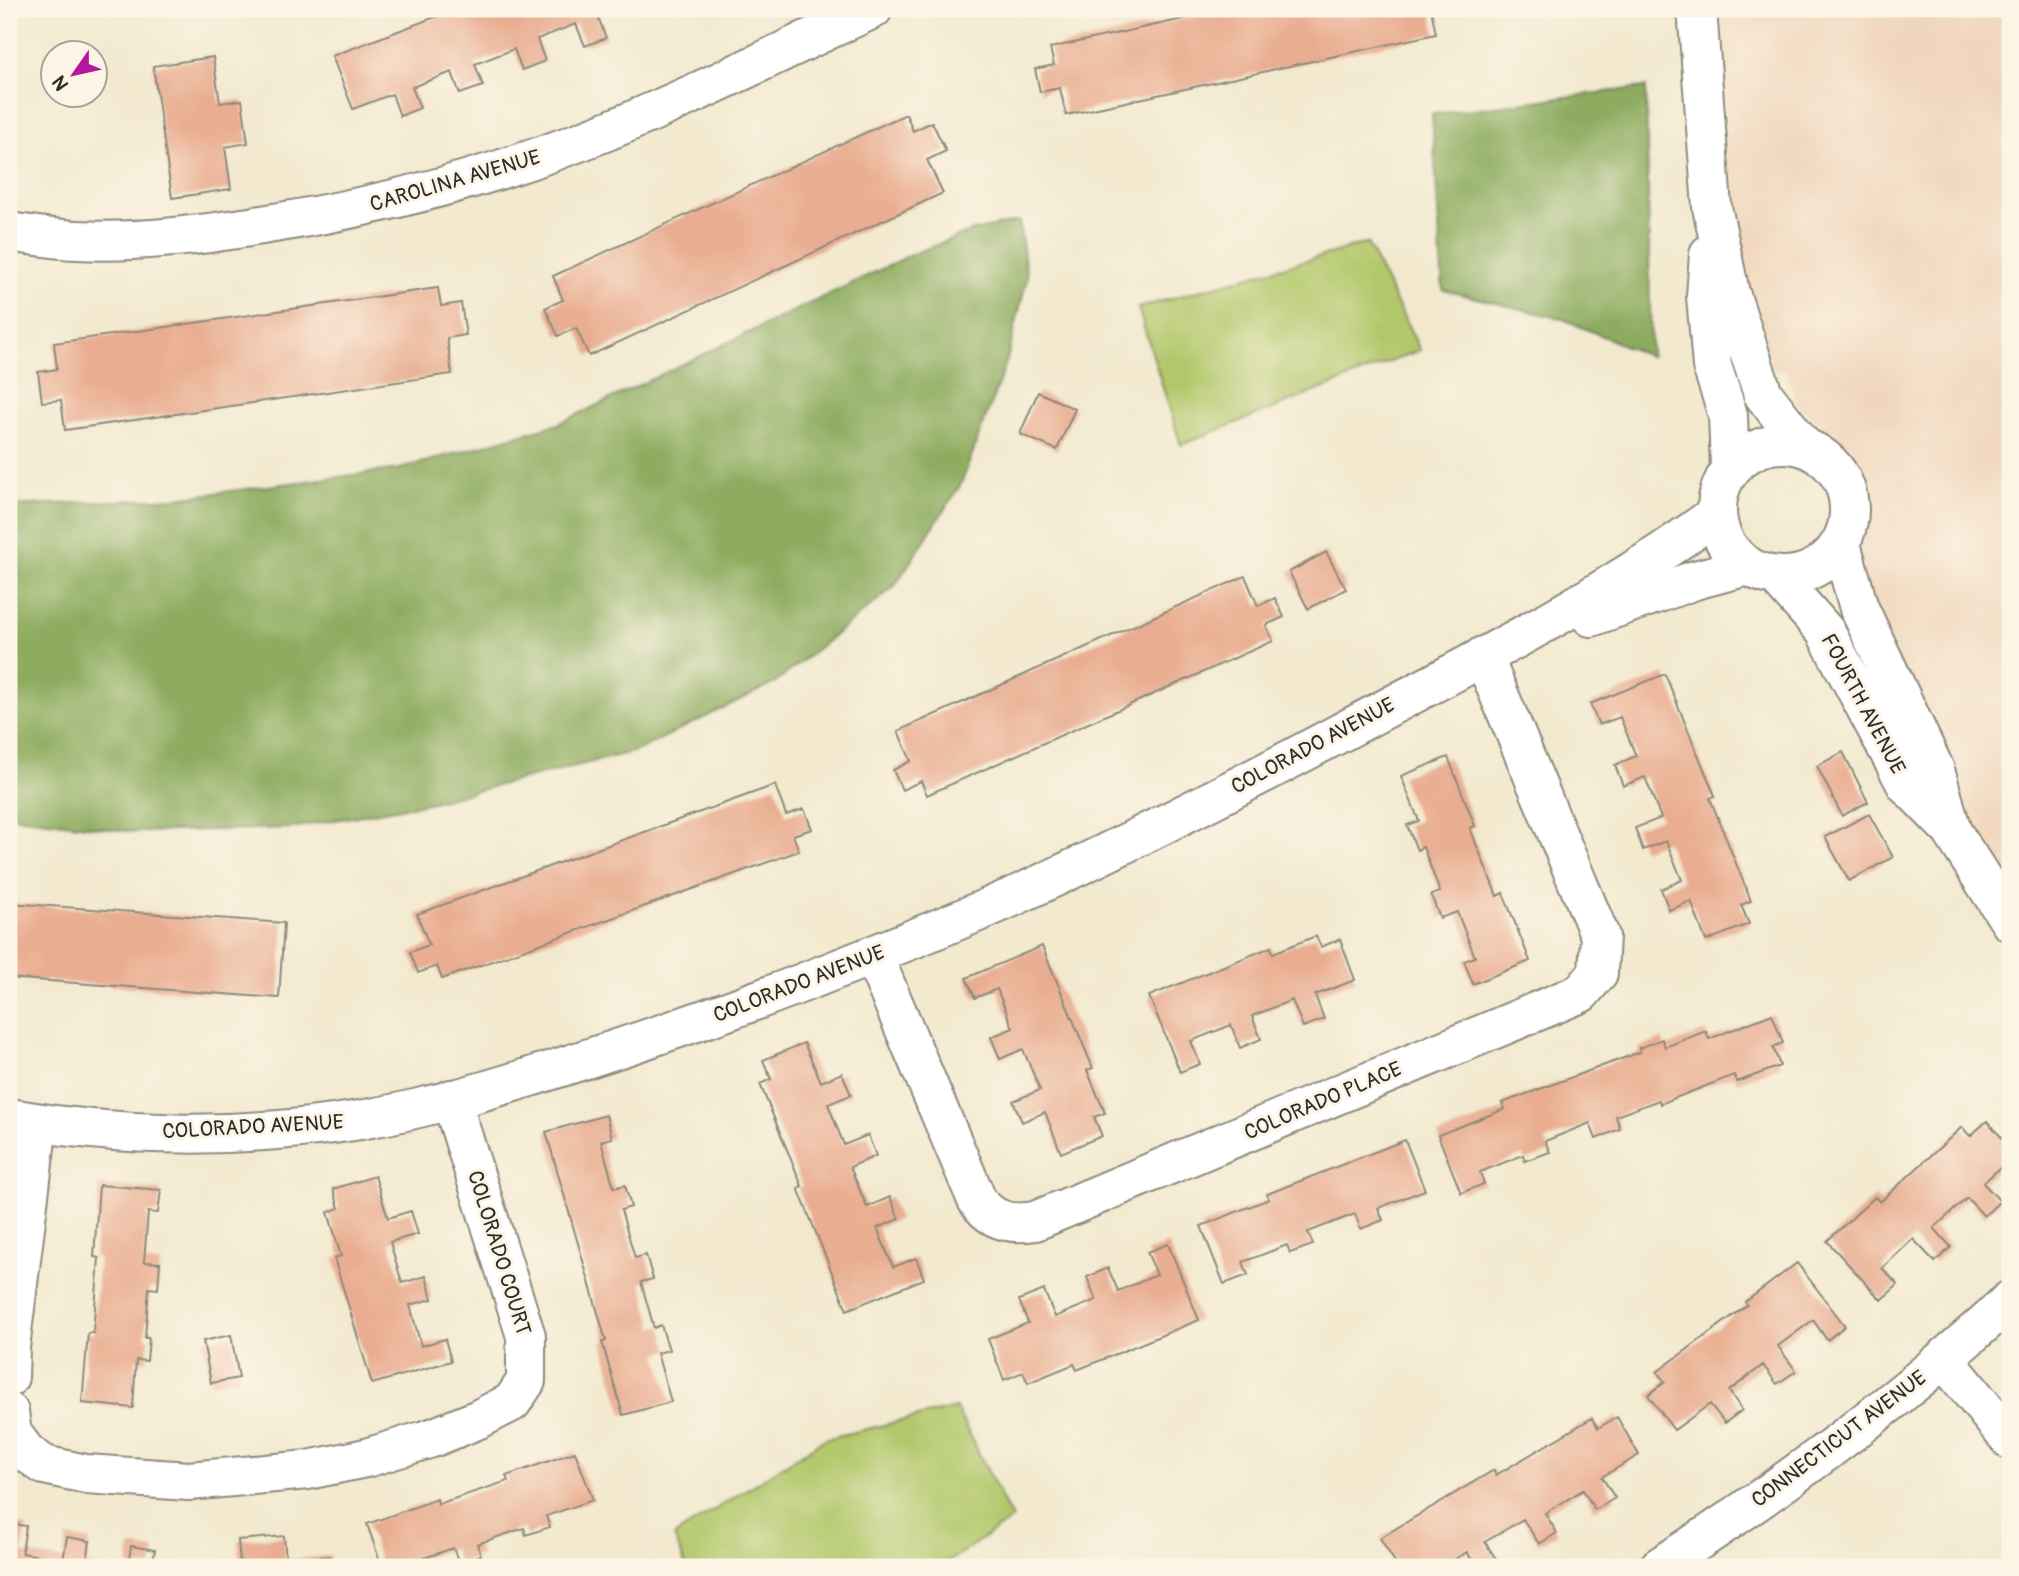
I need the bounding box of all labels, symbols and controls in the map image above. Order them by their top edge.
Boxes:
north arrow [38,38,108,108]
text: N [47,71,74,95]
street label: CAROLINA AVENUE [367,144,543,218]
street label: FOURTH AVENUE [1815,629,1911,779]
street label: COLORADO AVENUE [1227,691,1399,800]
street label: COLORADO AVENUE [710,939,889,1029]
street label: COLORADO PLACE [1240,1056,1406,1146]
street label: COLORADO AVENUE [162,1109,344,1145]
street label: COLORADO COURT [461,1167,537,1339]
street label: CONNECTICUT AVENUE [1746,1364,1932,1514]

